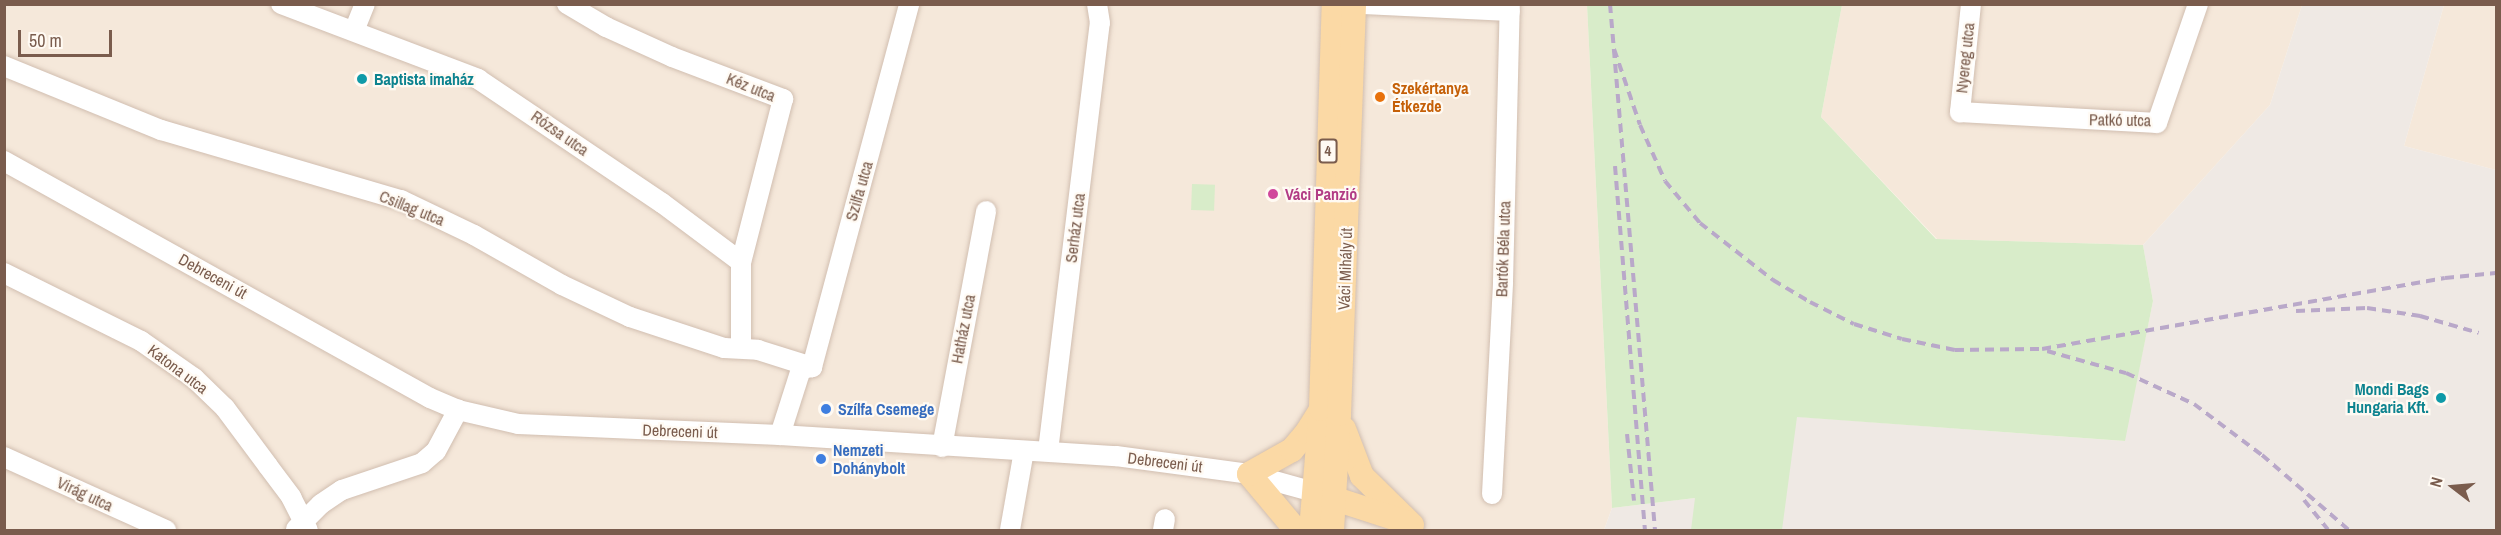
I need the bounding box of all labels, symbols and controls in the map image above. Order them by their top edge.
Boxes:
scale bar [21,18,116,56]
street label: Nyereg utca [1952,22,1978,94]
text: 50 m [29,28,62,53]
place label: Baptista imaház [374,69,474,89]
street label: Kéz utca [724,69,778,105]
marker: Baptista imaház [355,72,369,86]
place label: Szekértanya Étkezde [1392,78,1469,116]
marker: Szekértanya Étkezde [1373,90,1387,104]
street label: Rózsa utca [528,106,592,160]
street label: Patkó utca [2089,110,2151,130]
road number: 4 [1318,139,1338,163]
street label: Szilfa utca [841,159,877,223]
place label: Váci Panzió [1285,184,1357,204]
street label: Csillag utca [377,186,447,230]
marker: Váci Panzió [1266,187,1280,201]
street label: Serház utca [1061,192,1089,264]
street label: Bartók Béla utca [1492,201,1514,297]
street label: Váci Mihály út [1334,228,1356,310]
street label: Debreceni út [175,249,251,303]
street label: Hatház utca [947,293,979,365]
street label: Katona utca [144,340,212,398]
place label: Mondi Bags Hungaria Kft. [2347,379,2429,417]
marker: Mondi Bags Hungaria Kft. [2434,391,2448,405]
place label: Szílfa Csemege [838,399,934,419]
marker: Szílfa Csemege [819,402,833,416]
street label: Debreceni út [642,420,718,442]
place label: Nemzeti Dohánybolt [833,440,905,478]
street label: Debreceni út [1127,448,1203,476]
marker: Nemzeti Dohánybolt [814,452,828,466]
north arrow [2423,457,2483,517]
street label: Virág utca [54,473,116,515]
text: N [2424,474,2448,490]

